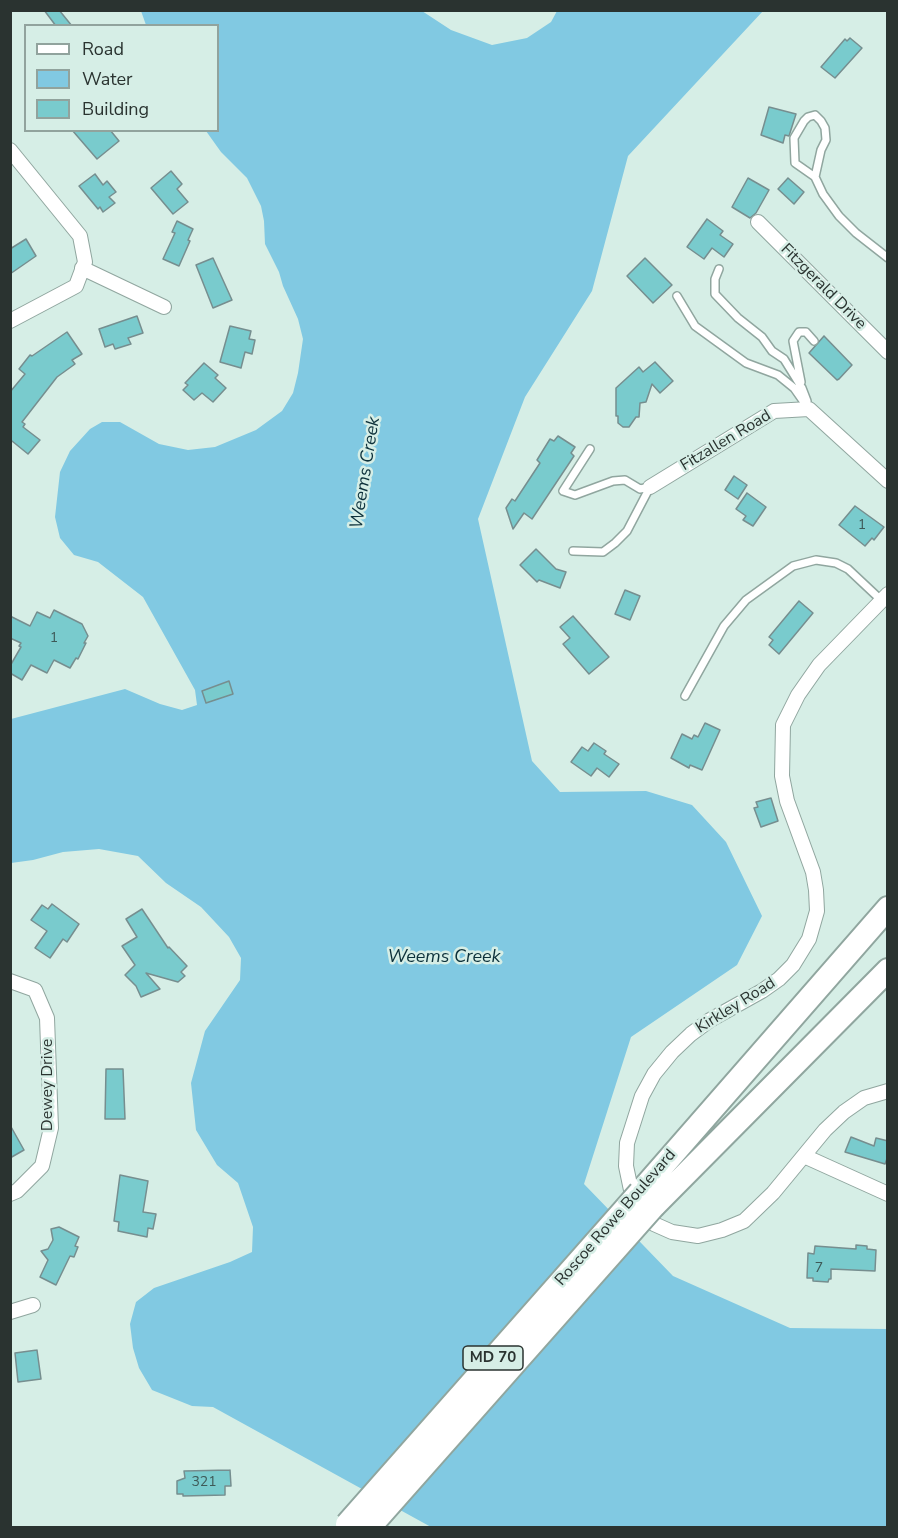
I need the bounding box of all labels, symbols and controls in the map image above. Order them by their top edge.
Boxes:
legend [24,24,219,132]
text: Road [82,37,124,61]
text: Water [82,67,133,91]
text: Building [82,97,149,121]
street label: Fitzgerald Drive [776,240,870,334]
street label: Fitzallen Road [677,406,775,476]
water label: Weems Creek [346,415,386,531]
house number: 1 [858,518,866,534]
house number: 1 [50,631,58,647]
water label: Weems Creek [387,947,501,969]
street label: Kirkley Road [693,974,779,1038]
street label: Dewey Drive [38,1039,58,1131]
street label: Roscoe Rowe Boulevard [552,1146,680,1290]
house number: 7 [815,1261,823,1277]
road number: MD 70 [463,1346,523,1370]
house number: 321 [191,1475,217,1491]

